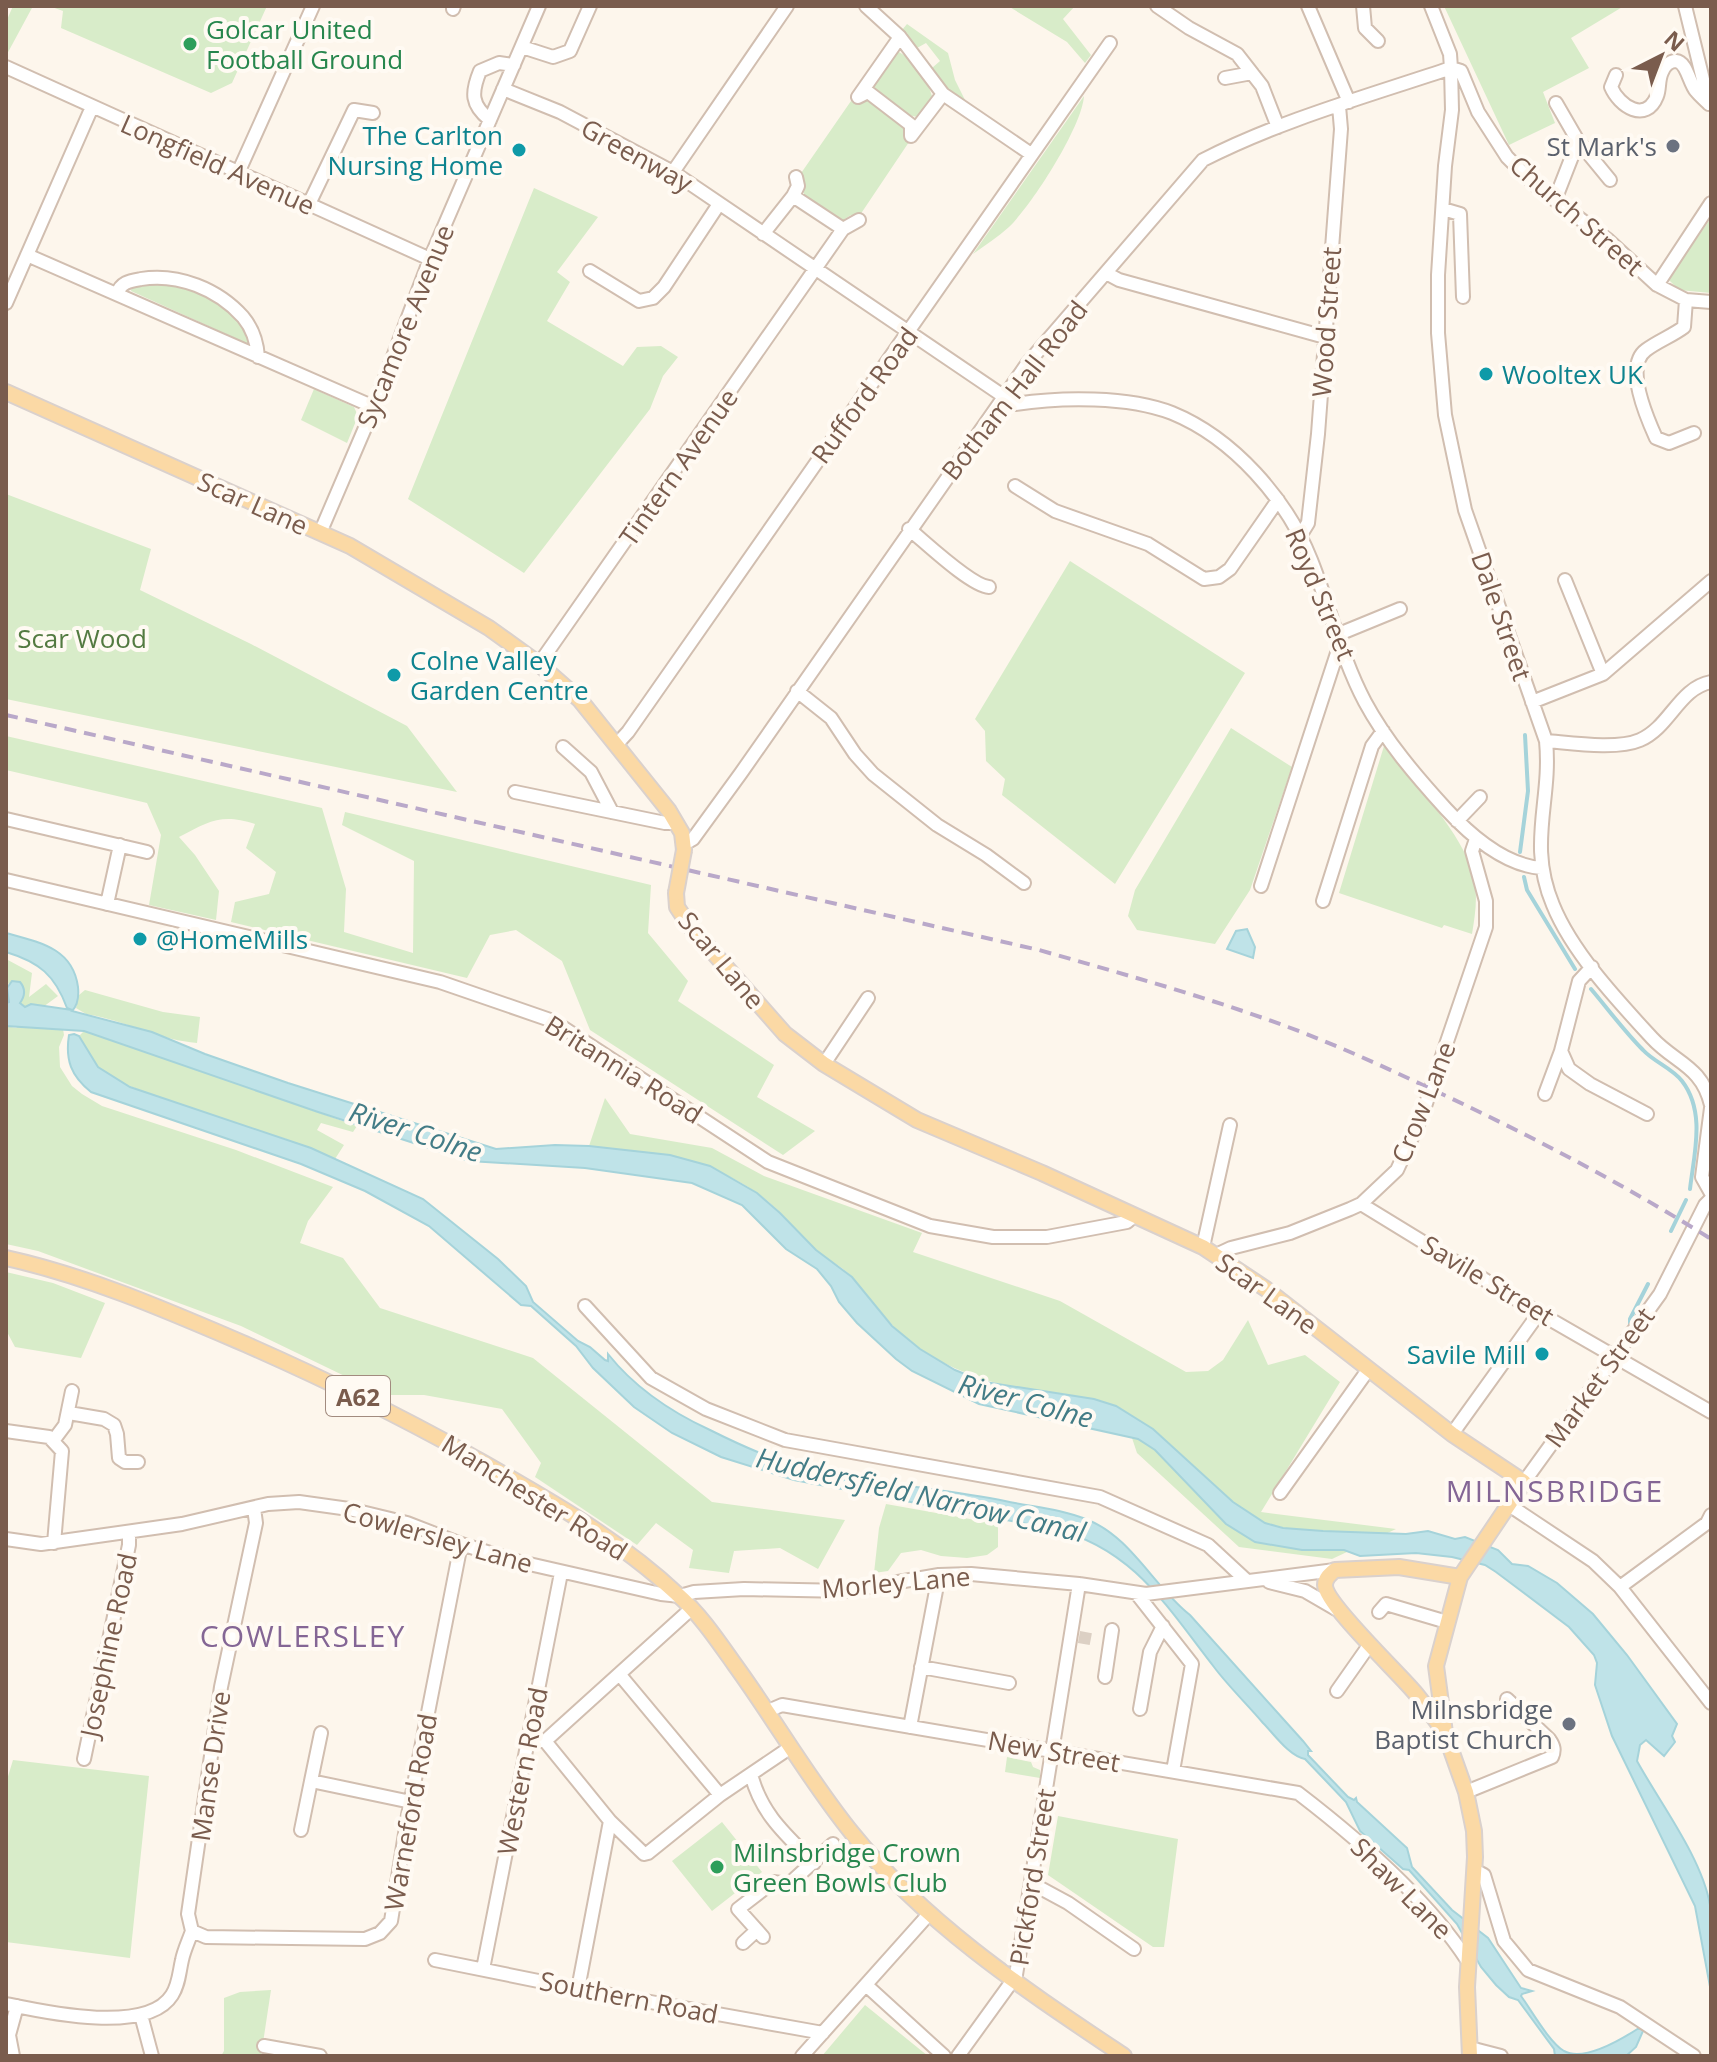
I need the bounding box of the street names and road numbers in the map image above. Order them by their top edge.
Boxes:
street label: Longfield Avenue [115,105,321,223]
street label: Greenway [575,110,700,201]
street label: Church Street [1502,147,1652,283]
street label: Sycamore Avenue [348,219,462,433]
street label: Wood Street [1303,246,1349,398]
street label: Botham Hall Road [933,293,1095,487]
street label: Rufford Road [802,320,926,470]
street label: Tintern Avenue [610,381,746,553]
street label: Scar Lane [192,463,314,543]
street label: Royd Street [1277,523,1365,665]
street label: Dale Street [1463,547,1541,685]
street label: Scar Lane [671,904,773,1016]
street label: Britannia Road [538,1006,710,1132]
street label: Crow Lane [1382,1036,1464,1168]
street label: Savile Street [1415,1226,1561,1334]
street label: Scar Lane [1209,1244,1325,1342]
street label: Market Street [1536,1300,1662,1454]
road number: A62 [326,1376,390,1416]
street label: Manchester Road [435,1425,635,1569]
street label: Cowlersley Lane [339,1493,537,1581]
street label: Josephine Road [70,1550,145,1743]
street label: Morley Lane [820,1558,972,1606]
street label: Western Road [488,1684,556,1858]
street label: Manse Drive [182,1689,238,1843]
street label: Warneford Road [375,1711,445,1913]
street label: New Street [985,1722,1123,1780]
street label: Pickford Street [1000,1786,1064,1968]
street label: Shaw Lane [1343,1829,1461,1947]
street label: Southern Road [537,1962,721,2032]

